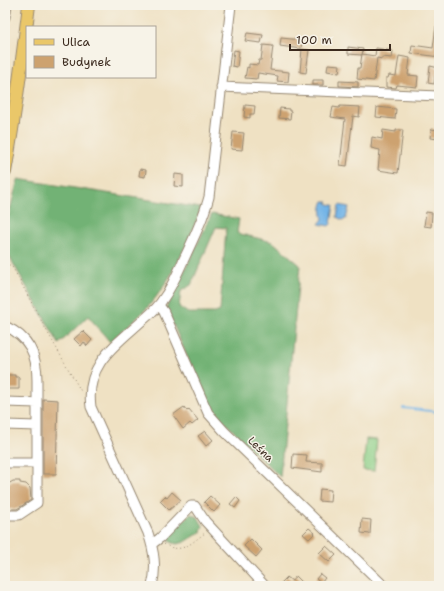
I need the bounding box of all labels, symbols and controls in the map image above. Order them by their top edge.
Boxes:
legend [26,26,156,78]
scale bar [290,26,390,52]
text: 100 m [296,32,332,48]
text: Ulica [62,34,91,50]
text: Budynek [62,54,111,70]
street label: Leśna [244,433,277,466]

